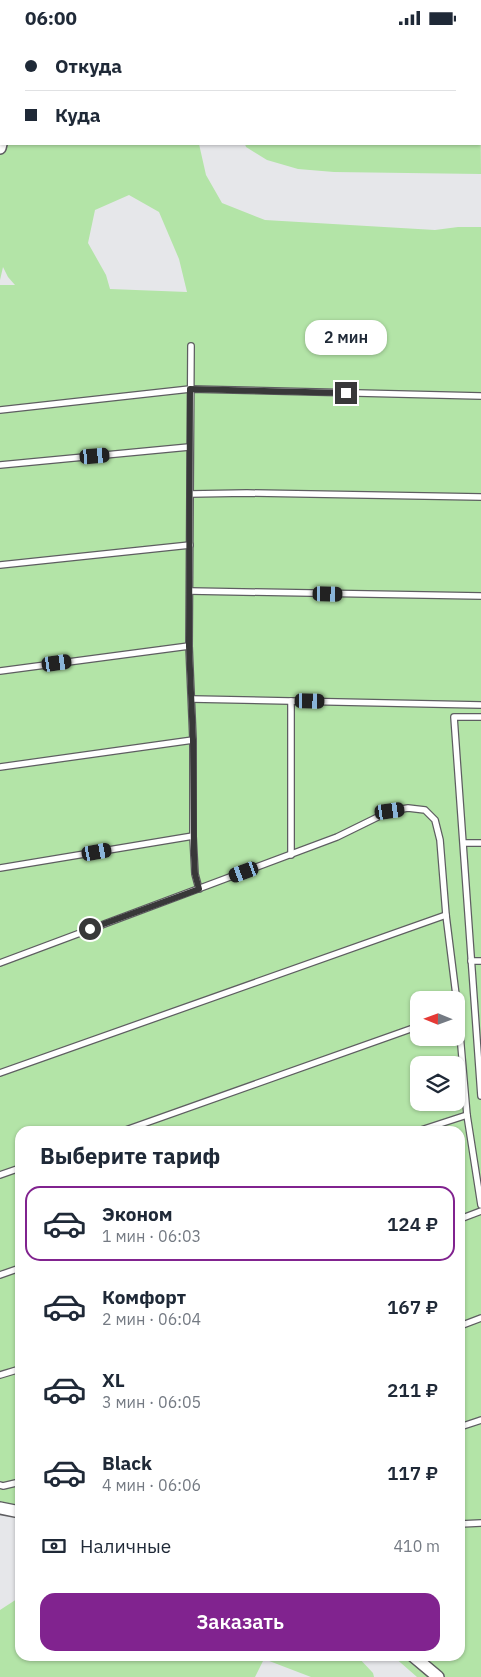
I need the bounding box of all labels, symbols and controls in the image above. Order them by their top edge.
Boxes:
text: 06:00 [25,6,77,30]
text: Откуда [55,54,122,78]
text: Куда [55,103,100,127]
callout: 2 мин [305,321,387,355]
text: 2 мин [324,327,368,347]
route end [335,382,357,404]
car [79,447,110,465]
car [312,586,343,602]
car [41,653,72,673]
car [294,693,325,709]
car [374,801,405,821]
car [80,842,113,862]
car [227,860,260,884]
route start [79,918,101,940]
north arrow [410,991,465,1046]
map controls [410,991,465,1111]
button: layers [410,1056,465,1111]
text: Выберите тариф [40,1141,220,1170]
icon: car [42,1201,87,1246]
text: Эконом [102,1202,173,1226]
text: 124 ₽ [387,1212,438,1236]
text: 1 мин · 06:03 [102,1226,201,1246]
icon: car [42,1284,87,1329]
text: Комфорт [102,1285,186,1309]
text: 167 ₽ [387,1295,438,1319]
text: 2 мин · 06:04 [102,1309,201,1329]
icon: car [42,1367,87,1412]
text: XL [102,1368,125,1392]
text: 211 ₽ [387,1378,438,1402]
text: 3 мин · 06:05 [102,1392,201,1412]
icon: car [42,1450,87,1495]
text: Black [102,1451,152,1475]
text: 117 ₽ [387,1461,438,1485]
text: 4 мин · 06:06 [102,1475,201,1495]
icon: cash [40,1532,68,1560]
text: Наличные [80,1534,171,1558]
text: 410 m [393,1536,440,1556]
button: Заказать [40,1593,440,1651]

